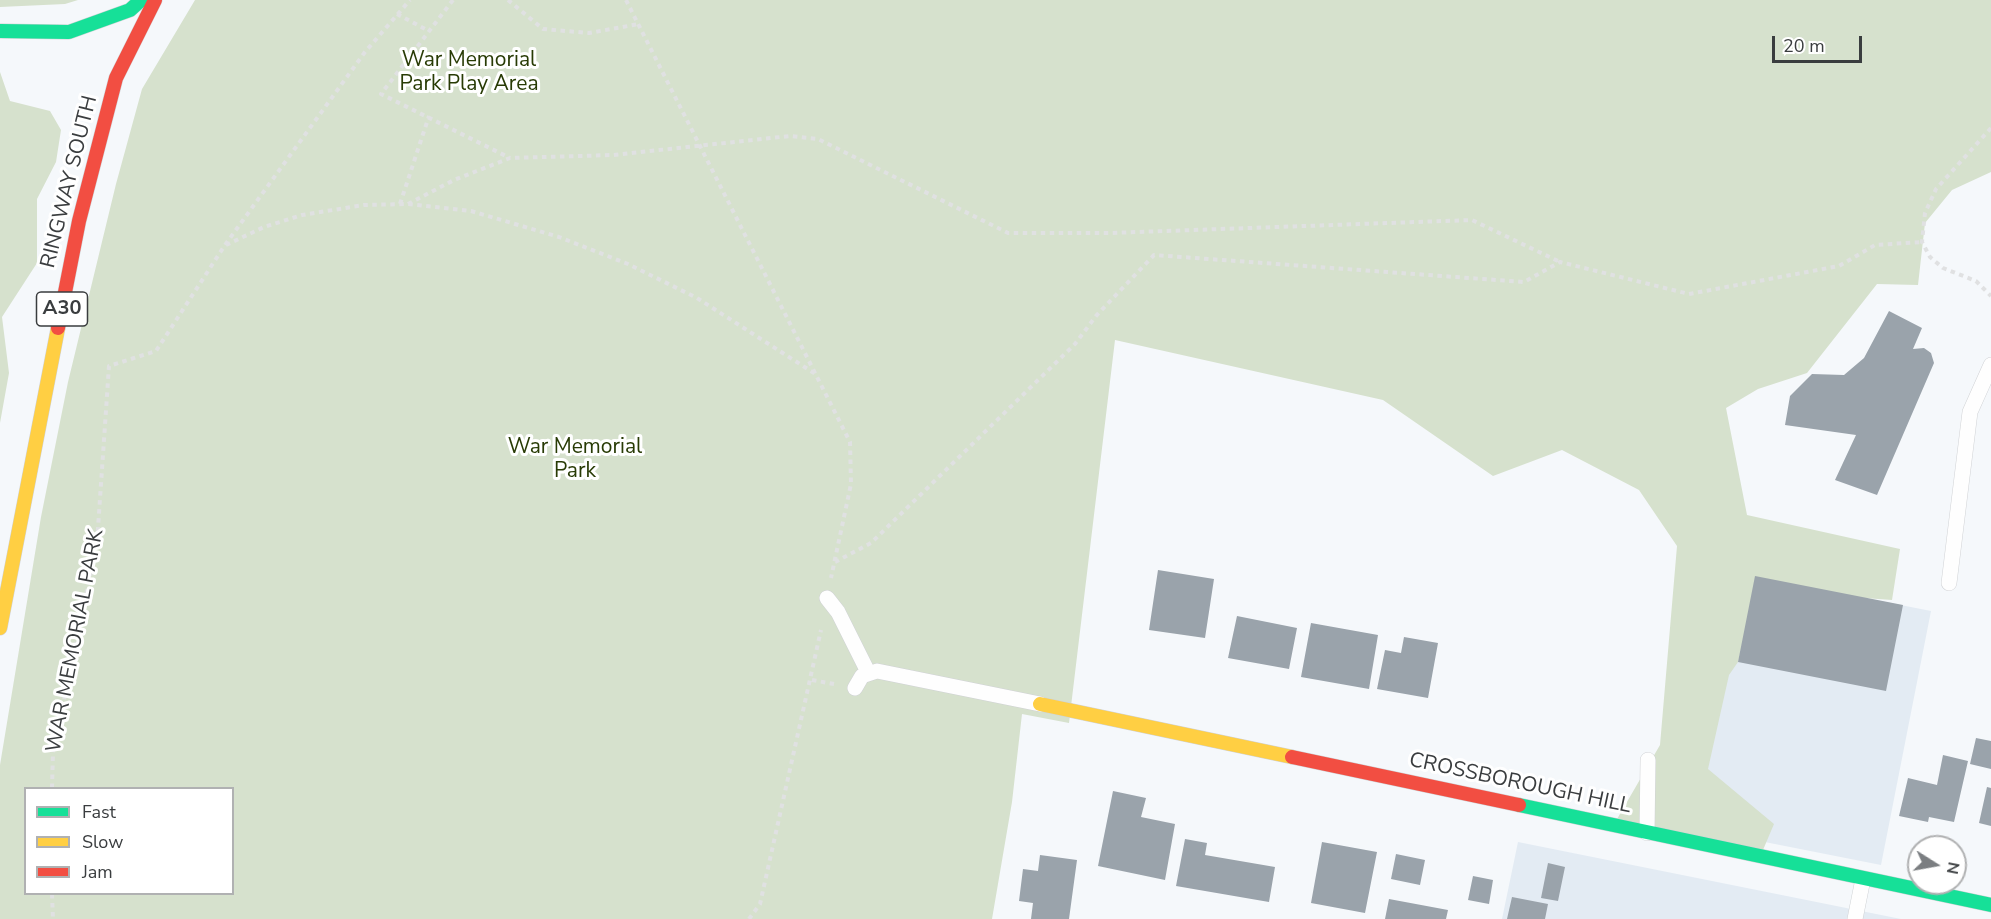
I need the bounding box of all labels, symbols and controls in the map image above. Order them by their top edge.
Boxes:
scale bar [1775,24,1865,62]
text: 20 m [1783,34,1825,58]
park label: War Memorial Park Play Area [399,48,539,98]
street label: RINGWAY SOUTH [36,93,104,271]
road number: A30 [36,292,88,326]
park label: War Memorial Park [508,435,642,485]
street label: WAR MEMORIAL PARK [42,527,110,755]
street label: CROSSBOROUGH HILL [1407,748,1633,820]
legend [24,787,234,895]
text: Fast [82,800,116,824]
text: Slow [82,830,123,854]
north arrow [1907,835,1967,895]
text: Jam [82,860,113,884]
text: N [1941,860,1965,876]

